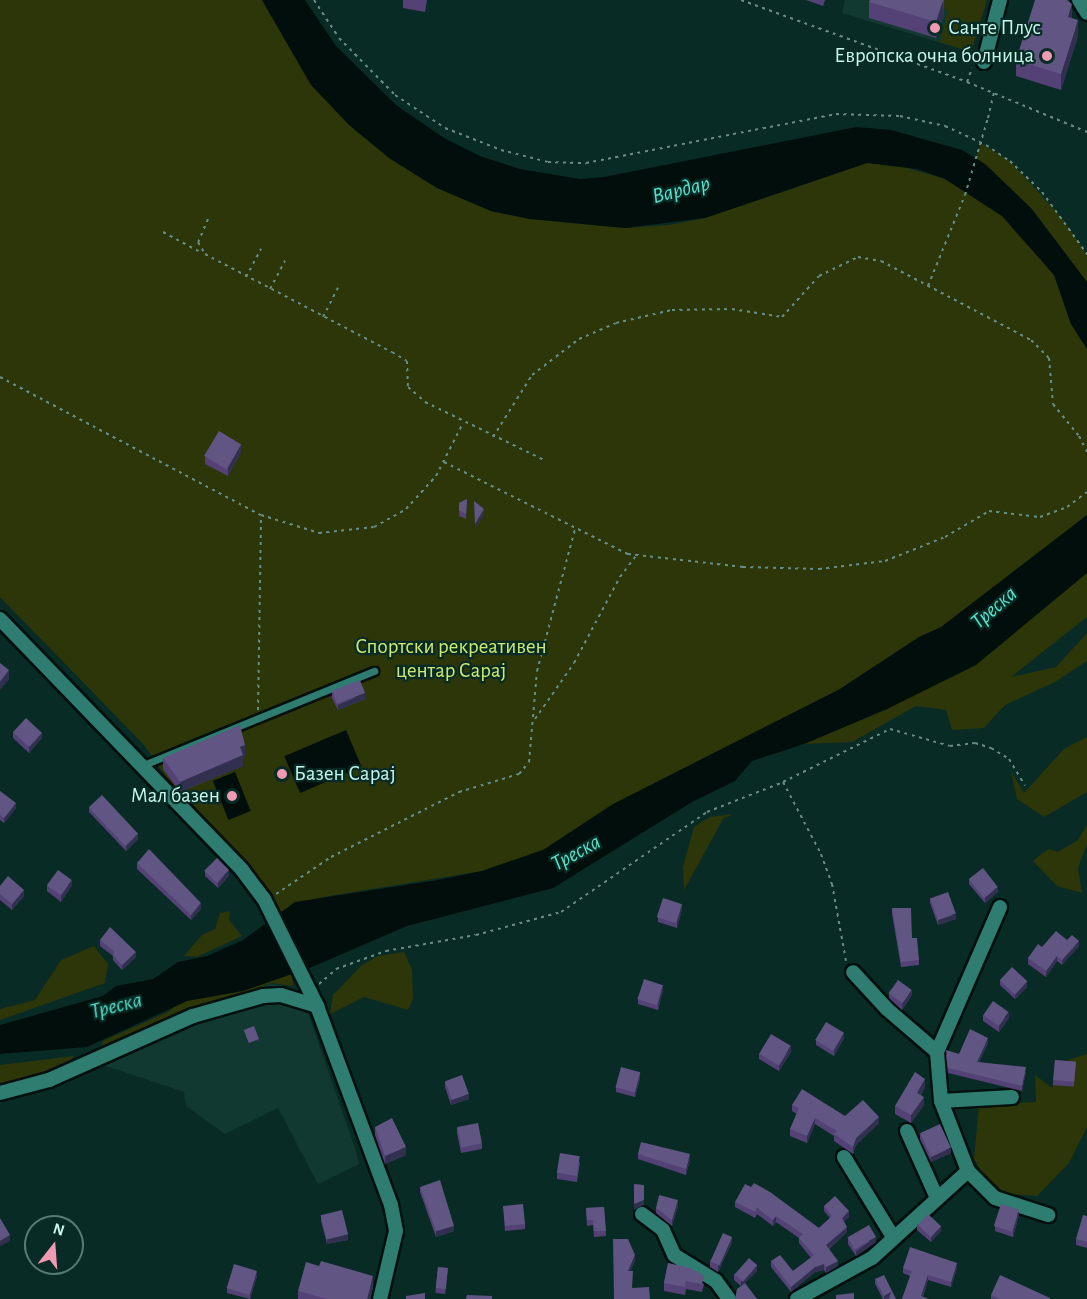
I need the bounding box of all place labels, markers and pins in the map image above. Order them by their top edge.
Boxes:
place label: Санте Плус [948,15,1041,41]
marker: Санте Плус [926,19,944,37]
place label: Европска очна болница [834,43,1034,69]
marker: Европска очна болница [1038,47,1056,65]
place label: Базен Сарај [294,761,396,787]
marker: Базен Сарај [275,767,289,781]
place label: Мал базен [131,783,220,809]
marker: Мал базен [225,789,239,803]

